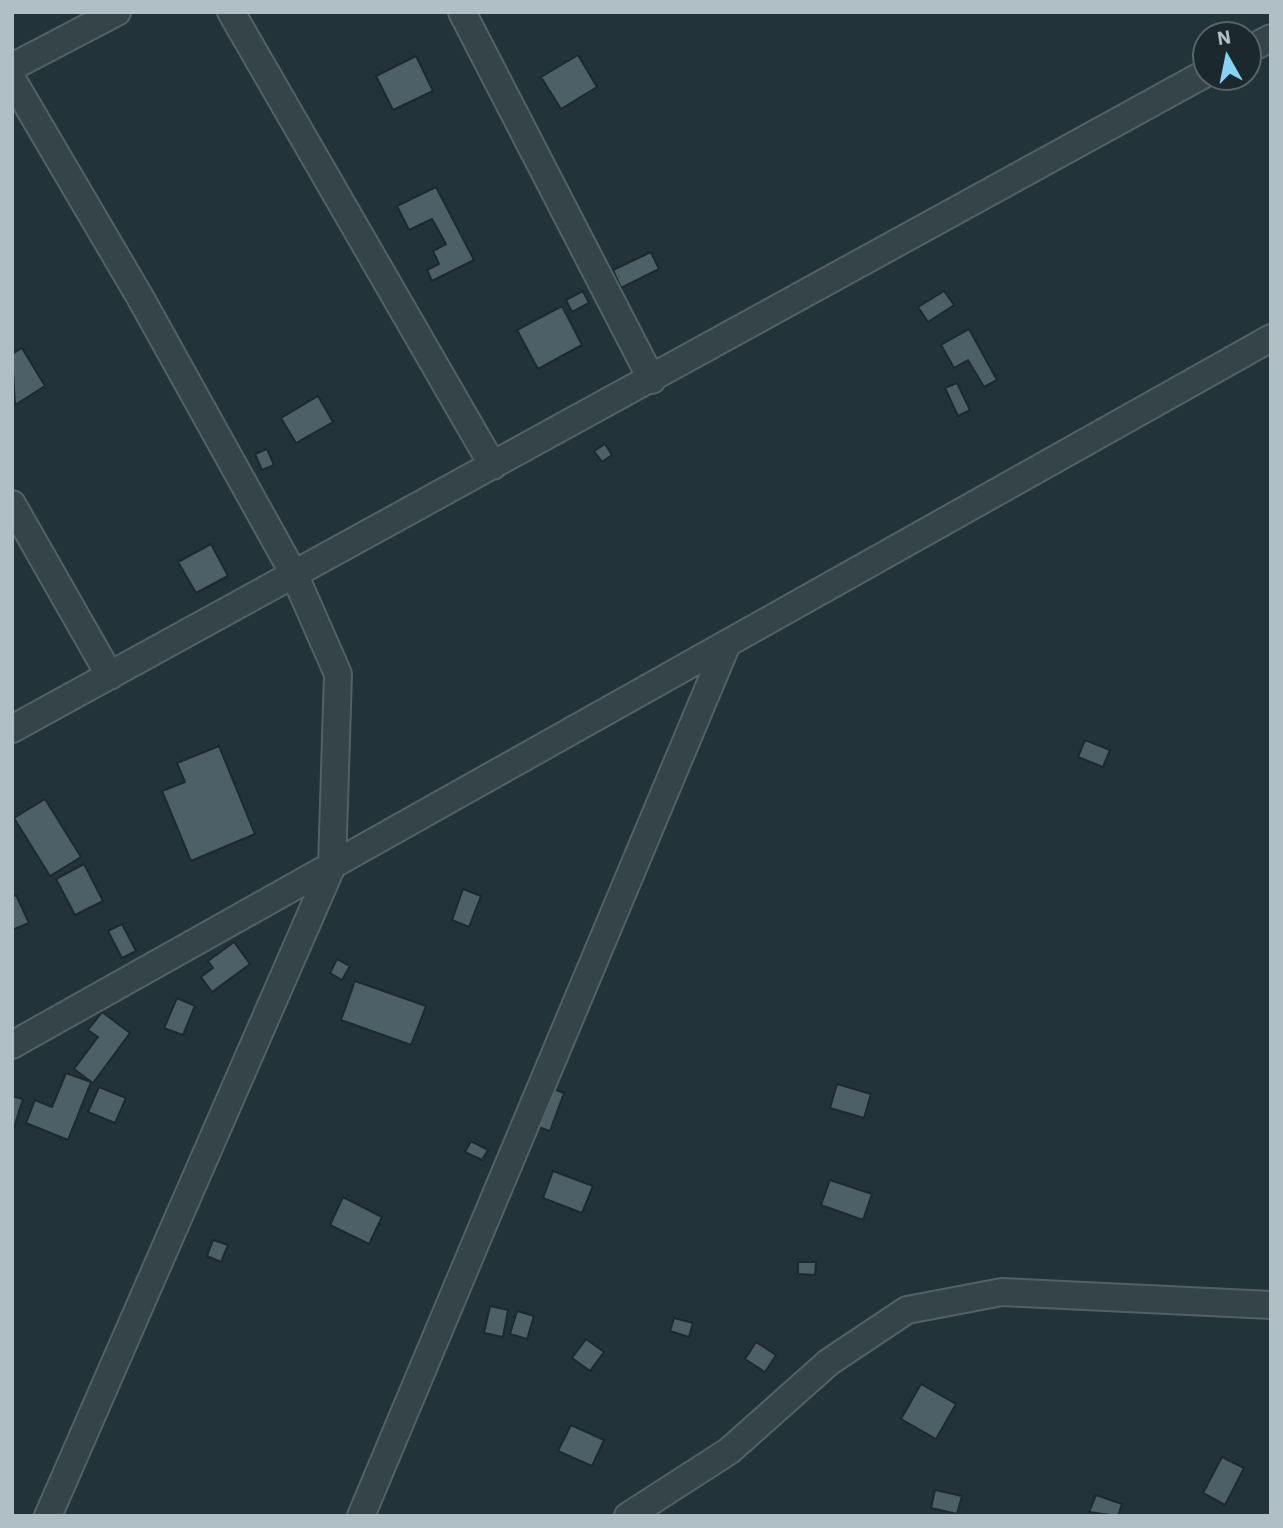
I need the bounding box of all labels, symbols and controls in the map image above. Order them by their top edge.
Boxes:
north arrow [1192,21,1262,91]
text: N [1215,24,1233,50]

